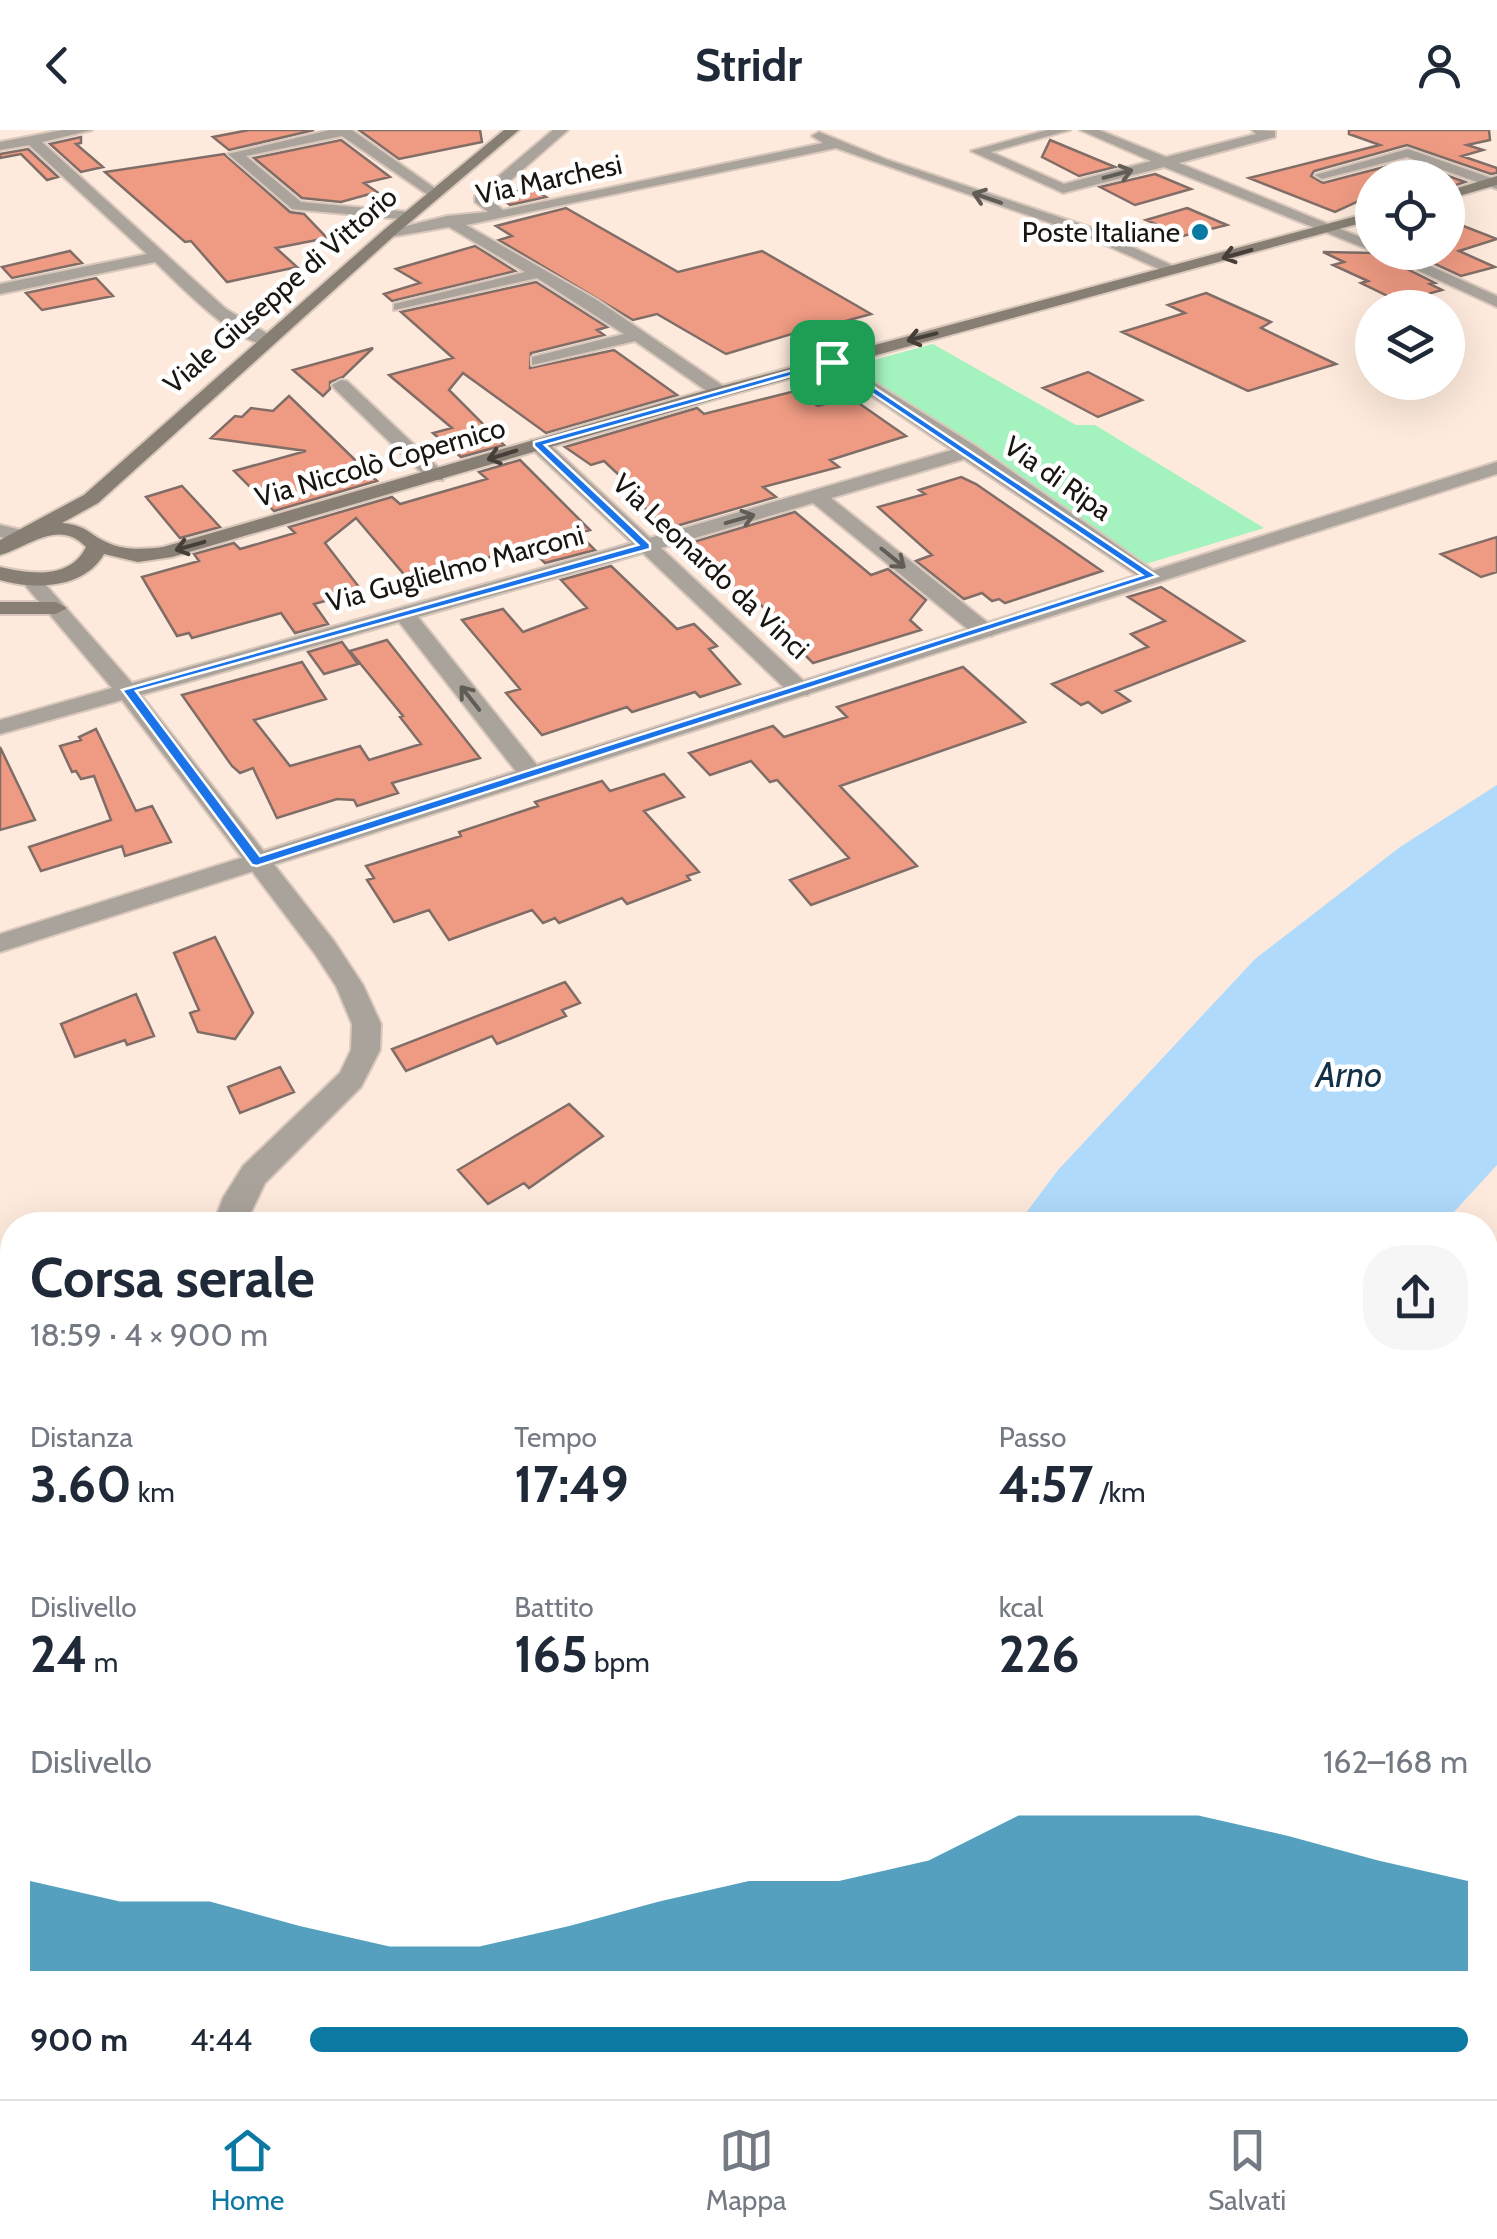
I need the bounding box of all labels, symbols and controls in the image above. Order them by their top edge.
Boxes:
icon: back [30,38,85,93]
text: Stridr [695,38,802,92]
icon: person [1412,38,1467,93]
street label: Via Marchesi [473,147,625,211]
map controls [1355,160,1465,400]
button: locate [1355,160,1465,270]
one-way arrow [1101,164,1133,183]
street label: Viale Giuseppe di Vittorio [156,179,404,401]
one-way arrow [972,187,1004,205]
place label: Poste Italiane [1022,215,1180,249]
marker: Poste Italiane [1189,221,1211,243]
one-way arrow [1221,246,1253,264]
button: layers [1355,290,1465,400]
pin [790,320,875,405]
one-way arrow [907,328,938,347]
icon: arrive [805,335,860,390]
street label: Via Niccolò Copernico [251,410,509,514]
street label: Via di Ripa [998,429,1119,528]
one-way arrow [487,448,519,466]
street label: Via Leonardo da Vinci [606,466,816,666]
one-way arrow [723,509,755,527]
street label: Via Guglielmo Marconi [323,517,587,619]
one-way arrow [175,538,206,556]
one-way arrow [879,547,906,568]
one-way arrow [460,685,482,711]
water label: Arno [1314,1053,1382,1096]
text: Corsa serale [30,1244,315,1311]
button: share [1363,1245,1468,1350]
text: 18:59 · 4 × 900 m [30,1315,268,1354]
text: Distanza [30,1420,133,1454]
text: Tempo [514,1420,597,1454]
text: Passo [999,1420,1066,1454]
text: 3.60 [30,1454,131,1515]
text: 17:49 [514,1454,629,1515]
text: 4:57 [999,1454,1093,1515]
text: km [131,1475,175,1509]
text: /km [1093,1475,1146,1509]
text: Dislivello [30,1590,137,1624]
text: Battito [514,1590,594,1624]
text: kcal [999,1590,1043,1624]
text: 24 [30,1624,88,1685]
text: 165 [514,1624,588,1685]
text: 226 [999,1624,1080,1685]
text: m [88,1645,118,1679]
text: bpm [588,1645,650,1679]
text: Dislivello [30,1742,152,1781]
text: 162–168 m [1323,1742,1468,1781]
text: 900 m [30,2020,128,2059]
text: 4:44 [190,2020,252,2059]
tab: Home [211,2123,284,2217]
tab: Mappa [706,2123,786,2217]
tab: Salvati [1208,2123,1286,2217]

